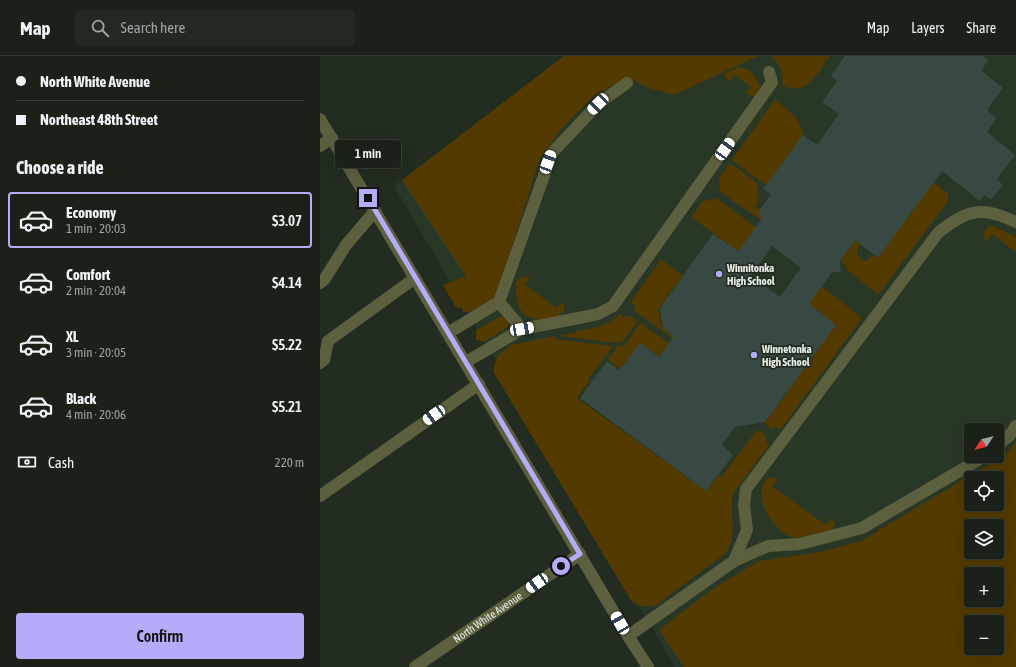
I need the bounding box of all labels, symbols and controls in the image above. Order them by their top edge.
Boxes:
search box [75,10,355,46]
text: Map [20,17,51,39]
icon: search [89,17,111,39]
text: Search here [121,19,185,36]
text: Map [867,20,889,36]
text: Layers [911,20,944,36]
text: Share [966,20,996,36]
text: North White Avenue [40,73,150,90]
car [585,91,611,117]
text: Northeast 48th Street [40,111,158,128]
car [713,136,737,162]
callout: 1 min [335,140,401,168]
text: 1 min [355,146,381,161]
car [538,149,558,175]
text: Choose a ride [16,157,104,178]
route end [359,189,377,207]
icon: car [18,202,54,238]
text: Economy [66,204,116,221]
text: $3.07 [272,212,302,229]
text: 1 min · 20:03 [66,221,126,236]
place label: Winnitonka High School [726,262,776,287]
icon: car [18,264,54,300]
text: Comfort [66,266,110,283]
marker: Winnitonka High School [714,269,724,279]
text: $4.14 [272,274,302,291]
text: 2 min · 20:04 [66,283,126,298]
car [509,321,535,337]
icon: car [18,326,54,362]
text: XL [66,328,79,345]
text: $5.22 [272,336,302,353]
place label: Winnetonka High School [761,343,812,368]
text: 3 min · 20:05 [66,345,126,360]
marker: Winnetonka High School [749,350,759,360]
icon: car [18,388,54,424]
text: Black [66,390,96,407]
text: $5.21 [272,398,302,415]
car [421,403,447,427]
text: 4 min · 20:06 [66,407,126,422]
north arrow [964,423,1004,463]
map controls [964,423,1004,655]
icon: cash [16,451,38,473]
text: Cash [48,454,74,471]
text: 220 m [275,455,304,470]
button: locate [964,471,1004,511]
button: layers [964,519,1004,559]
route start [552,557,570,575]
button: + [964,567,1004,607]
car [524,571,550,595]
street label: North White Avenue [451,590,524,645]
car [609,610,631,636]
button: Confirm [16,613,304,659]
button: − [964,615,1004,655]

